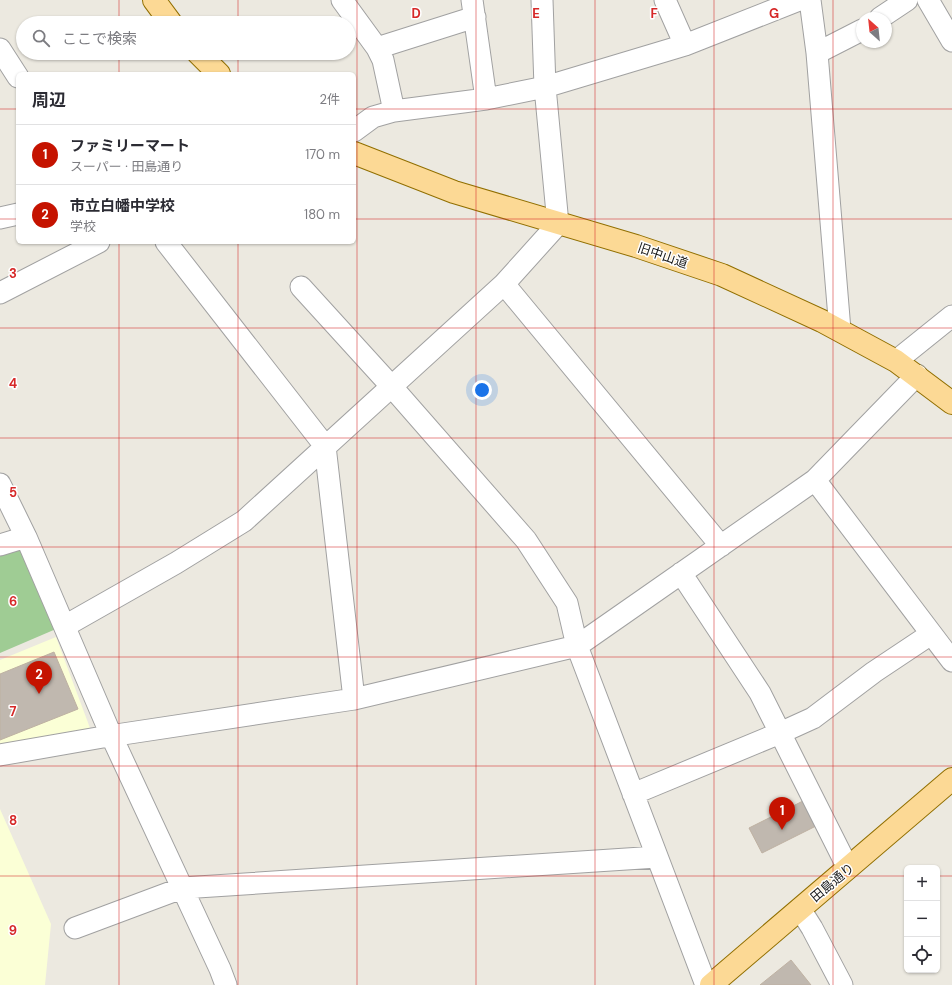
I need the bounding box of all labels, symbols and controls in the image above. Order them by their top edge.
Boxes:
text: D [411,5,421,22]
text: E [532,5,540,22]
text: F [650,5,658,22]
text: G [769,5,779,22]
north arrow [856,12,892,48]
search box [16,16,356,60]
icon: search [30,27,52,49]
text: ここで検索 [62,29,137,49]
text: 周辺 [32,89,66,111]
text: 2件 [320,91,340,108]
text: ファミリーマート [70,136,190,156]
text: 1 [43,146,47,163]
text: 170 m [305,146,340,163]
text: スーパー · 田島通り [70,158,183,175]
text: 市立白幡中学校 [70,196,175,216]
text: 2 [41,206,49,223]
text: 180 m [304,206,340,223]
text: 学校 [70,218,96,235]
street label: 旧中山道 [635,239,690,272]
text: 3 [9,265,17,282]
text: 4 [9,375,17,392]
your location [472,380,492,400]
text: 5 [9,484,17,501]
text: 6 [9,593,17,610]
pin: 2 [26,661,52,694]
text: 7 [10,703,17,720]
pin: 1 [769,797,795,830]
text: 8 [9,812,17,829]
street label: 田島通り [807,859,858,906]
map controls [904,865,940,973]
button: + [904,865,940,901]
button: − [904,901,940,937]
text: 9 [9,922,17,939]
button: locate [904,937,940,973]

